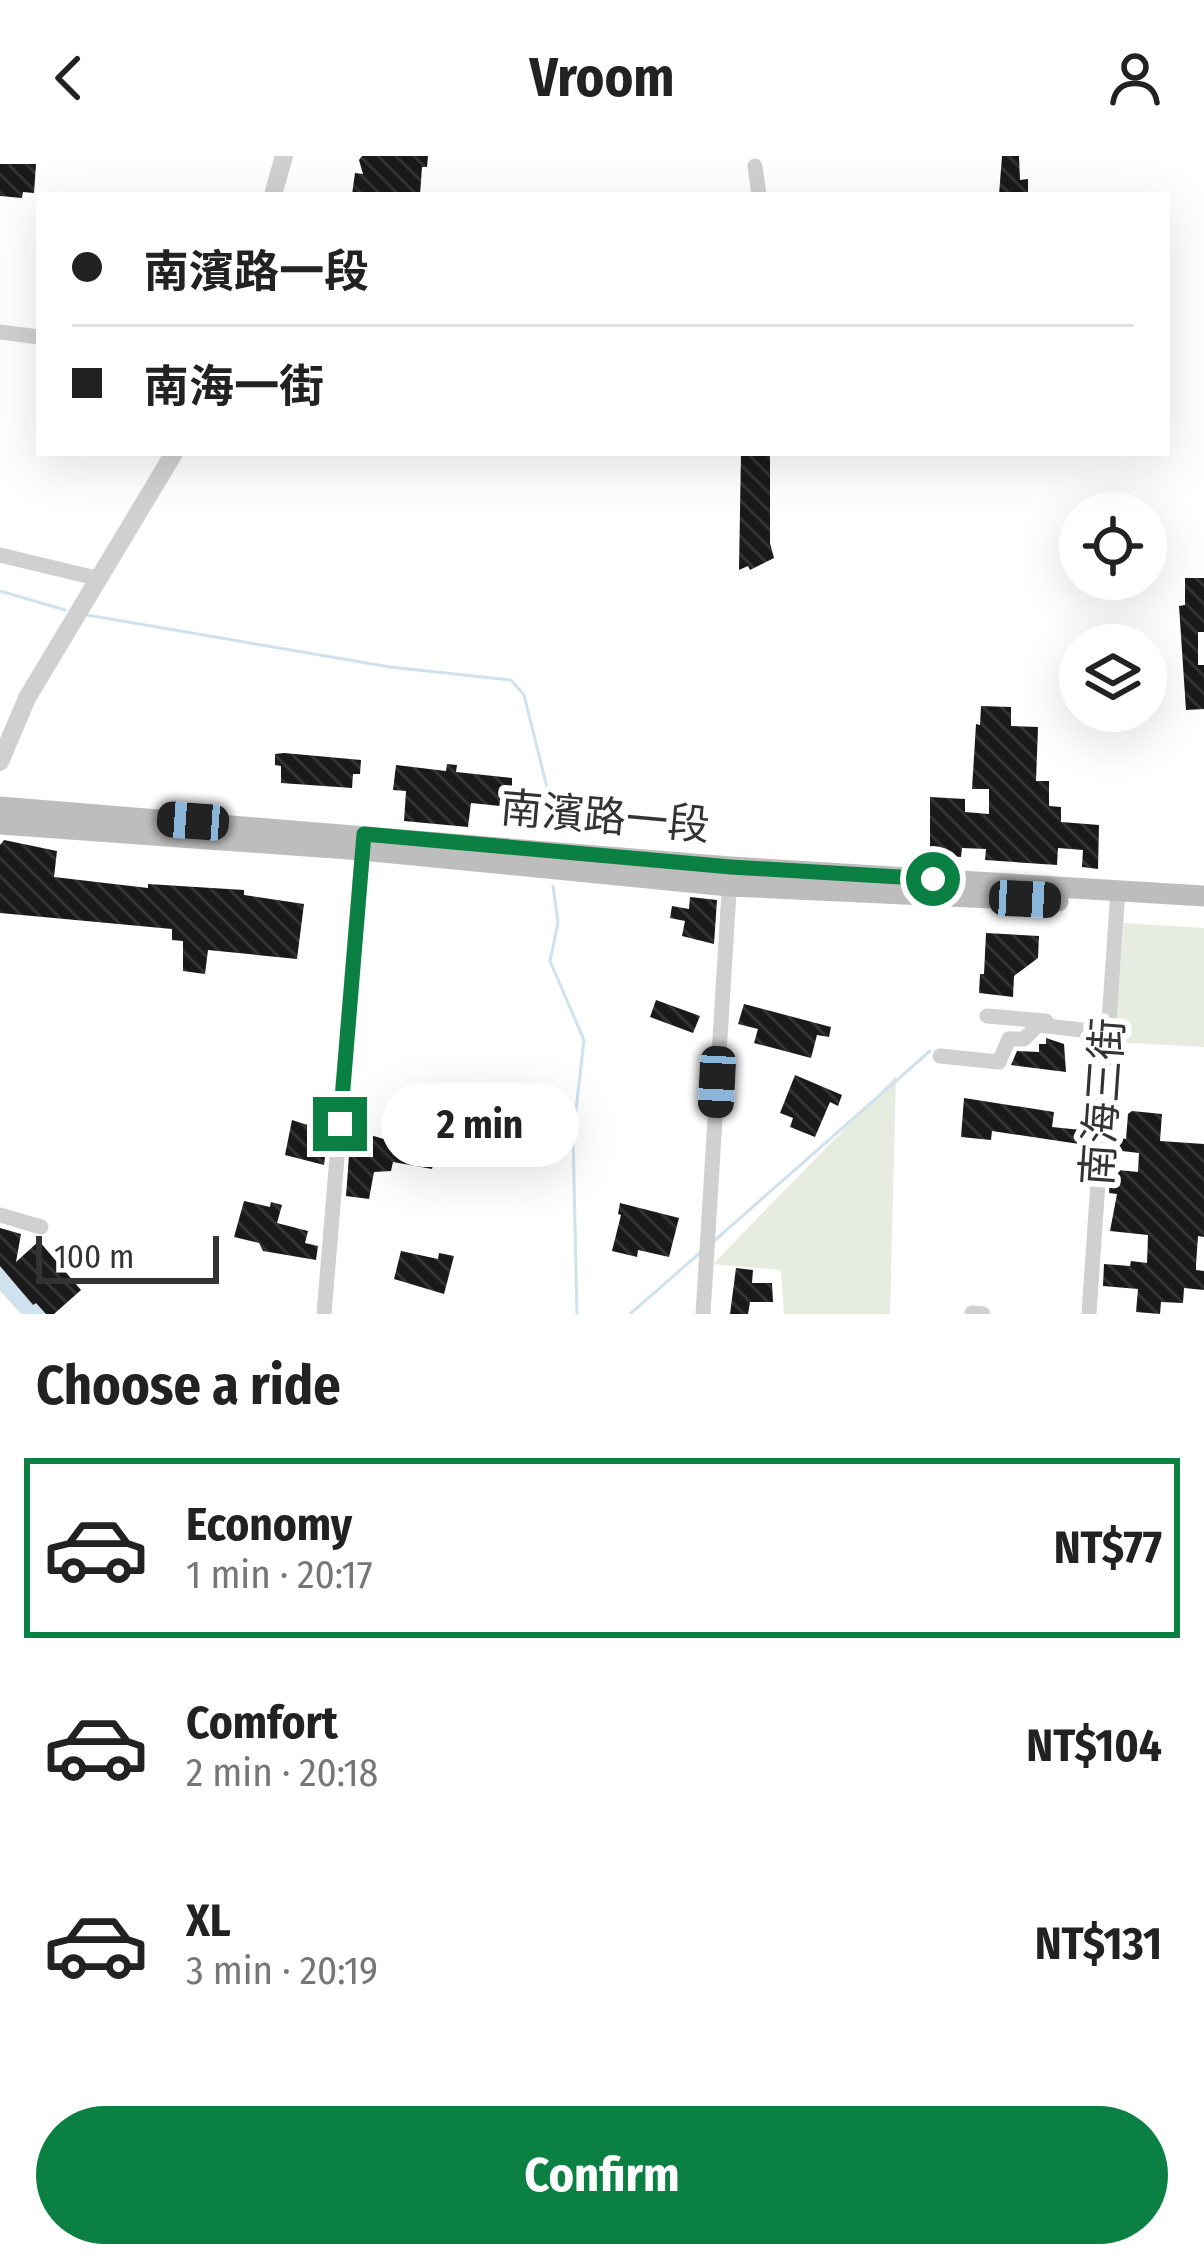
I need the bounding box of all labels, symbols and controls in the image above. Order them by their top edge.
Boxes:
icon: back [36,45,102,111]
icon: person [1102,45,1168,111]
text: Vroom [530,46,674,110]
text: 南濱路一段 [144,245,369,299]
text: 南海一街 [144,360,324,414]
map controls [1059,492,1167,732]
button: locate [1059,492,1167,600]
button: layers [1059,624,1167,732]
street label: 南濱路一段 [498,783,712,851]
car [156,801,230,841]
route start [906,852,960,906]
car [988,879,1062,919]
street label: 南海三街 [1072,1016,1134,1188]
car [697,1045,737,1119]
callout: 2 min [382,1082,580,1166]
route end [313,1097,367,1151]
text: 2 min [437,1102,523,1148]
scale bar [36,1230,219,1283]
text: 100 m [54,1237,134,1277]
text: Choose a ride [36,1354,341,1418]
icon: car [42,1494,150,1602]
text: Economy [186,1498,352,1552]
text: NT$77 [1054,1521,1162,1575]
text: 1 min · 20:17 [186,1552,373,1598]
icon: car [42,1692,150,1800]
text: Comfort [186,1696,338,1750]
text: NT$104 [1026,1719,1162,1773]
text: 2 min · 20:18 [186,1750,378,1796]
icon: car [42,1890,150,1998]
text: XL [186,1894,231,1948]
text: NT$131 [1035,1917,1162,1971]
text: 3 min · 20:19 [186,1948,378,1994]
button: Confirm [36,2106,1168,2244]

